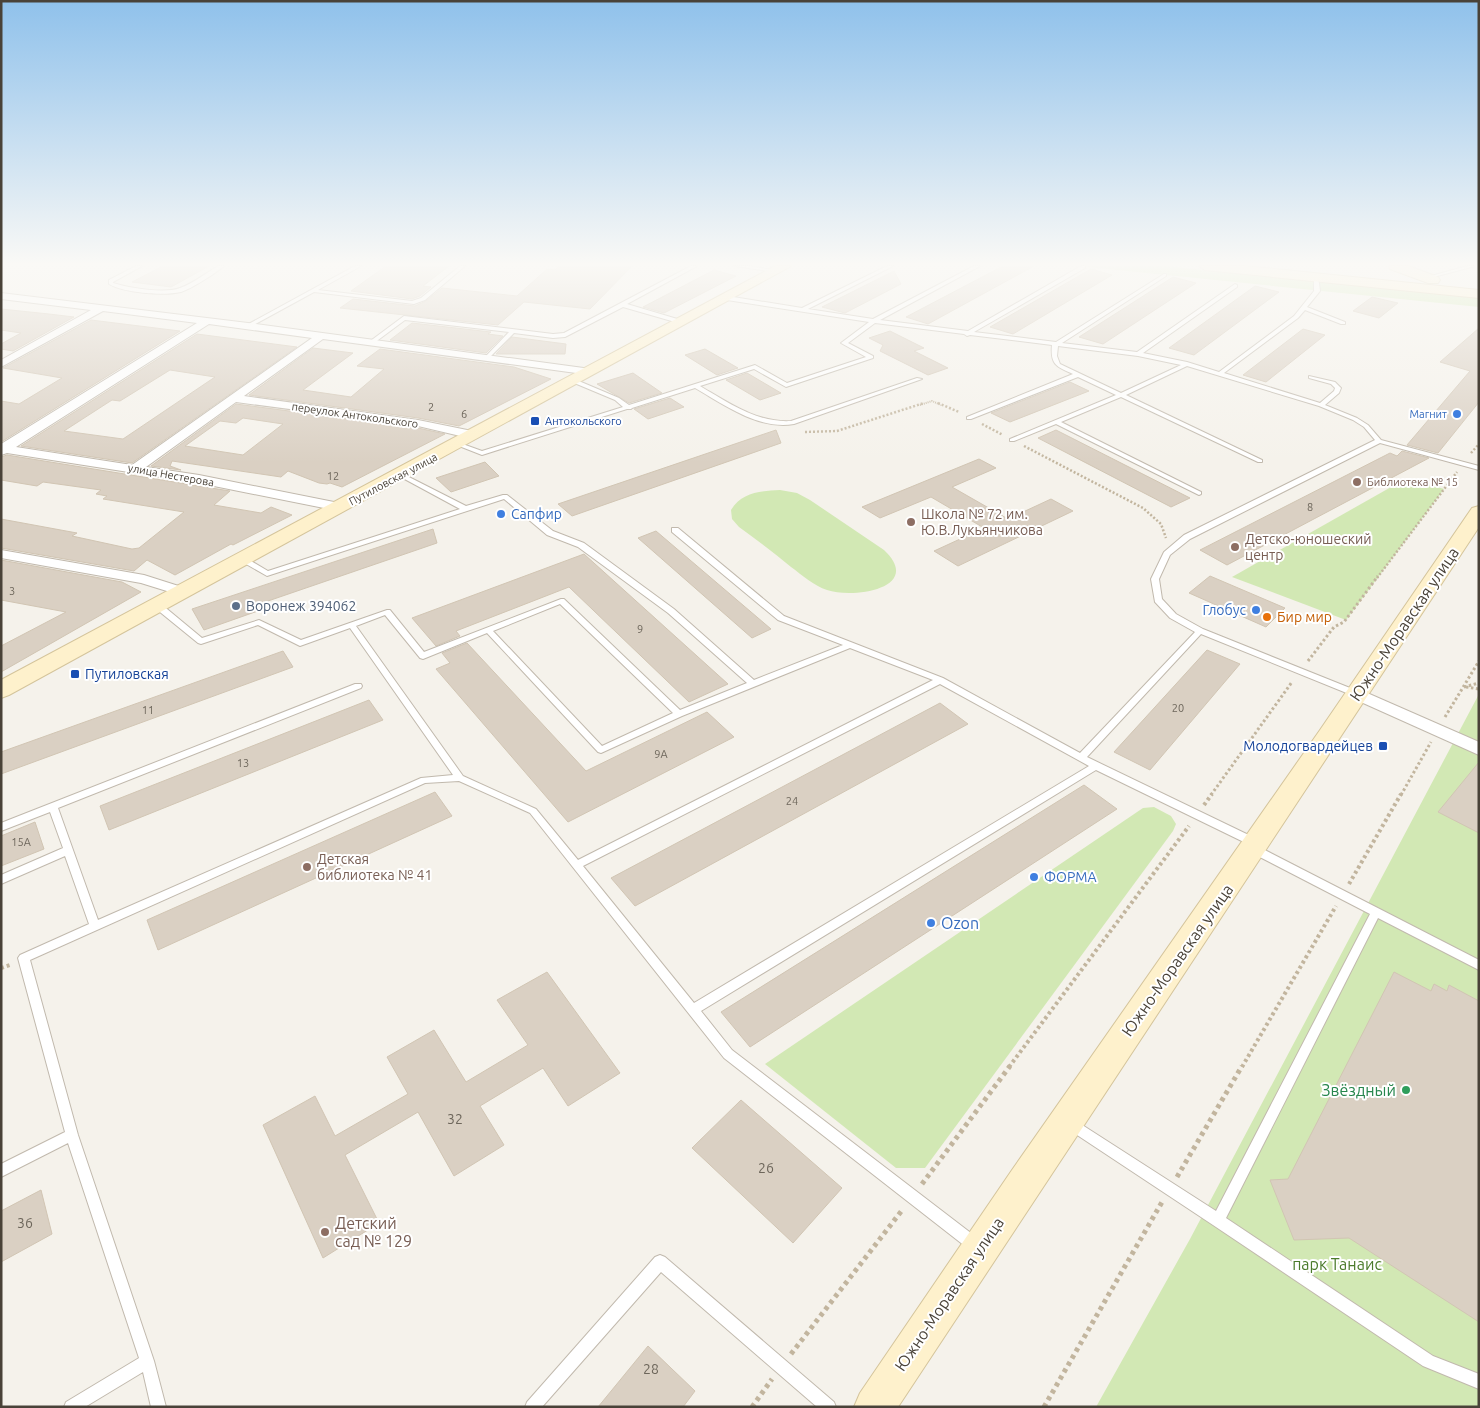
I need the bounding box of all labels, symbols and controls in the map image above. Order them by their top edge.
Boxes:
street label: переулок Антокольского [291,400,419,430]
house number: 2 [428,401,434,413]
house number: 6 [461,408,467,420]
place label: Магнит [1410,408,1447,420]
marker: Магнит [1451,408,1463,420]
marker: Антокольского [529,415,541,427]
place label: Антокольского [545,415,622,427]
street label: Путиловская улица [347,451,439,507]
street label: улица Нестерова [127,462,215,488]
house number: 12 [327,470,339,482]
marker: Библиотека № 15 [1351,476,1363,488]
place label: Библиотека № 15 [1367,476,1458,488]
house number: 8 [1307,501,1313,513]
place label: Сапфир [511,506,562,522]
place label: Школа № 72 им. Ю.В.Лукьянчикова [921,506,1043,538]
marker: Сапфир [495,508,507,520]
marker: Школа № 72 им. Ю.В.Лукьянчикова [905,516,917,528]
place label: Детско-юношеский центр [1245,531,1371,563]
marker: Детско-юношеский центр [1229,541,1241,553]
street label: Южно-Моравская улица [1346,544,1462,704]
house number: 3 [9,585,15,597]
place label: Воронеж 394062 [246,598,356,614]
marker: Воронеж 394062 [230,600,242,612]
place label: Глобус [1203,602,1246,618]
marker: Глобус [1250,604,1262,616]
place label: Бир мир [1277,609,1332,625]
marker: Бир мир [1261,611,1273,623]
house number: 9 [637,623,643,635]
place label: Путиловская [85,666,169,682]
marker: Путиловская [69,668,81,680]
house number: 20 [1172,702,1184,714]
house number: 11 [142,704,154,716]
place label: Молодогвардейцев [1243,738,1373,754]
marker: Молодогвардейцев [1377,740,1389,752]
house number: 9А [654,748,669,760]
house number: 13 [237,757,249,769]
house number: 24 [786,795,798,807]
house number: 15А [11,836,32,848]
place label: Детская библиотека № 41 [317,851,432,883]
marker: Детская библиотека № 41 [301,861,313,873]
place label: ФОРМА [1044,869,1097,885]
marker: ФОРМА [1028,871,1040,883]
street label: Южно-Моравская улица [1118,881,1236,1039]
place label: Ozon [941,914,979,932]
marker: Ozon [925,917,937,929]
place label: Звёздный [1322,1081,1396,1099]
marker: Звёздный [1400,1084,1412,1096]
house number: 32 [447,1111,463,1127]
house number: 26 [758,1160,774,1176]
place label: Детский сад № 129 [335,1214,412,1250]
street label: Южно-Моравская улица [891,1214,1007,1374]
house number: 36 [17,1215,33,1231]
marker: Детский сад № 129 [319,1226,331,1238]
park label: парк Танаис [1292,1255,1382,1273]
house number: 28 [643,1361,659,1377]

